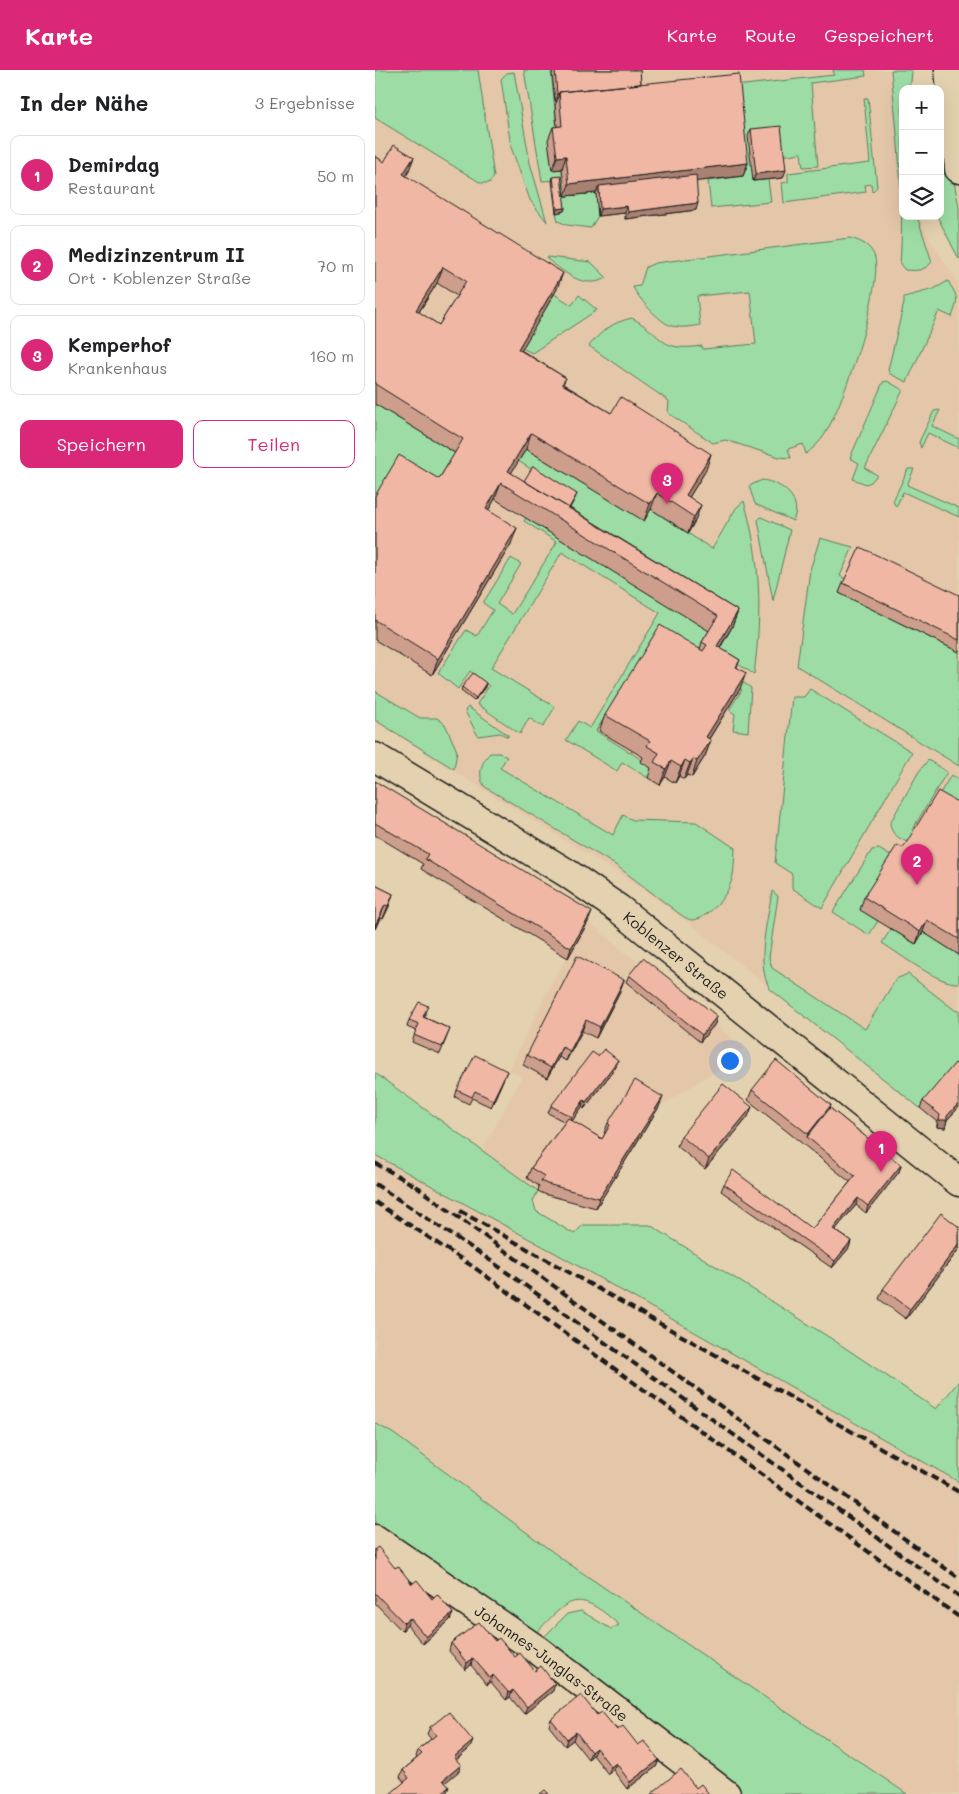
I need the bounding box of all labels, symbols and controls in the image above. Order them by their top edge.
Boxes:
text: Karte [25,20,93,51]
text: Karte [667,23,717,47]
text: Route [745,23,796,47]
text: Gespeichert [824,23,934,47]
map controls [899,85,944,220]
button: + [899,85,944,130]
text: In der Nähe [20,89,148,116]
text: 3 Ergebnisse [255,92,355,113]
button: − [899,130,944,175]
text: Demirdag [68,152,159,177]
text: 1 [33,165,41,186]
text: 50 m [317,165,354,186]
button: layers [899,175,944,220]
text: Restaurant [68,177,156,198]
text: Medizinzentrum II [68,242,245,267]
text: 2 [33,255,41,276]
text: 70 m [317,255,354,276]
text: Ort · Koblenzer Straße [68,267,251,288]
text: Kemperhof [68,332,171,357]
text: 3 [32,345,42,366]
text: 160 m [309,345,354,366]
text: Krankenhaus [68,357,167,378]
button: Speichern [20,420,183,468]
button: Teilen [193,420,355,468]
pin: 3 [651,463,683,504]
pin: 2 [901,844,933,885]
street label: Koblenzer Straße [619,907,733,1003]
your location [717,1048,743,1074]
pin: 1 [865,1131,897,1172]
street label: Johannes-Junglas-Straße [471,1600,633,1726]

